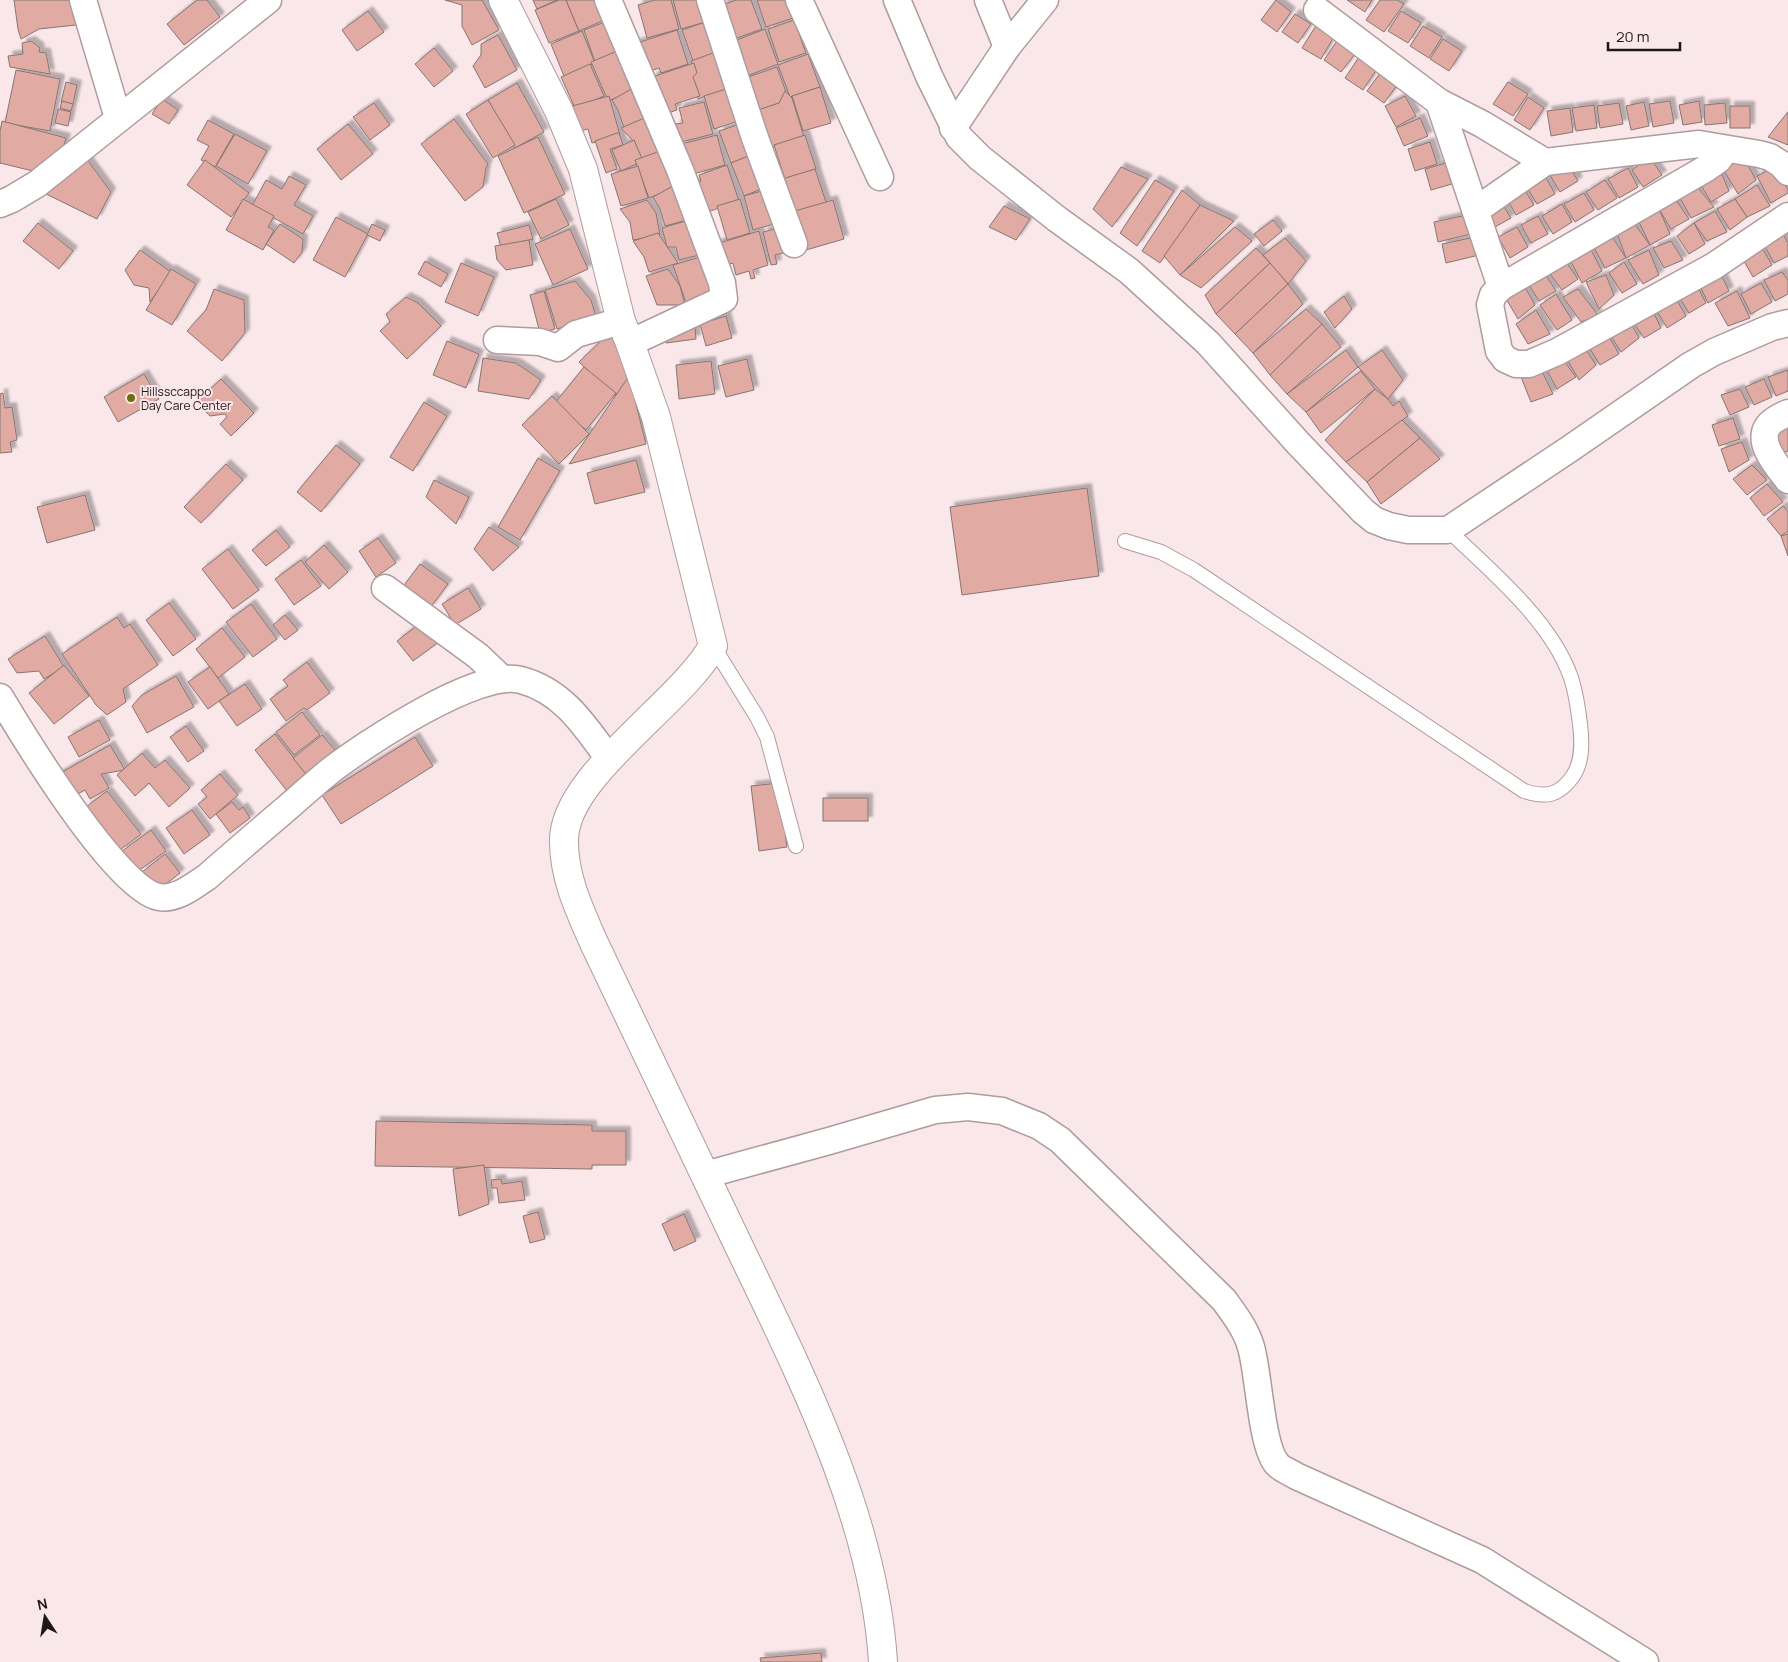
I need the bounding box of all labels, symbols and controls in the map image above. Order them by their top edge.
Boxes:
scale bar [1608,20,1680,52]
text: 20 m [1616,26,1649,47]
place label: Hillssccappo Day Care Center [141,383,232,414]
marker: Hillssccappo Day Care Center [125,392,137,404]
north arrow [20,1592,70,1642]
text: N [35,1593,49,1614]

